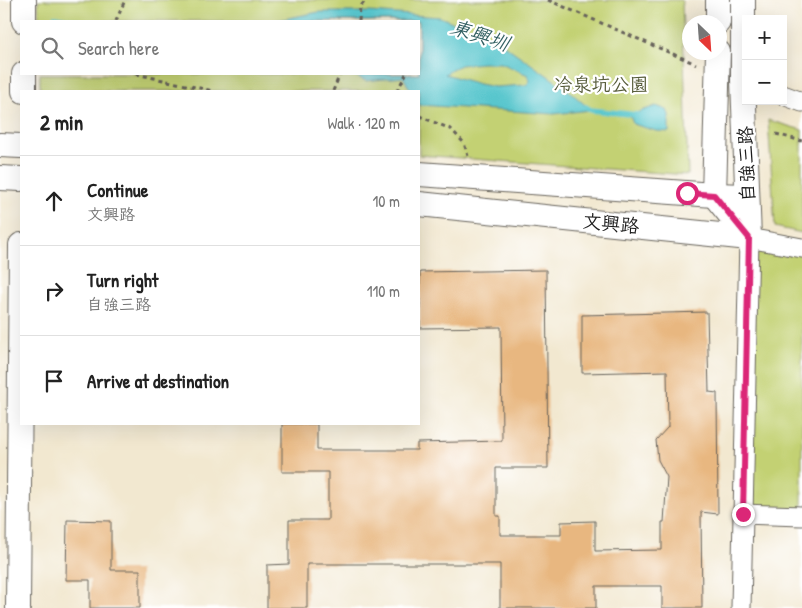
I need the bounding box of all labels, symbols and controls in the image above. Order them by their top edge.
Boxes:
water label: 東興圳 [447,12,515,57]
north arrow [682,15,727,60]
map controls [742,15,787,105]
button: + [742,15,787,60]
search box [20,20,420,75]
icon: search [38,34,66,62]
text: Search here [78,35,159,61]
button: − [742,60,787,105]
park label: 冷泉坑公園 [553,71,649,97]
text: 2 min [40,108,83,137]
text: Walk · 120 m [327,112,400,134]
street label: 自強三路 [732,126,760,202]
text: Continue [87,177,148,203]
route start [676,182,699,205]
icon: ahead [40,187,68,215]
text: 10 m [372,190,400,212]
text: 文興路 [87,203,135,225]
street label: 文興路 [581,207,641,239]
text: Turn right [87,267,158,293]
icon: right [40,277,68,305]
text: 110 m [367,280,400,302]
text: 自強三路 [87,293,151,315]
icon: arrive [40,367,68,395]
text: Arrive at destination [87,368,229,394]
route end [732,503,755,526]

